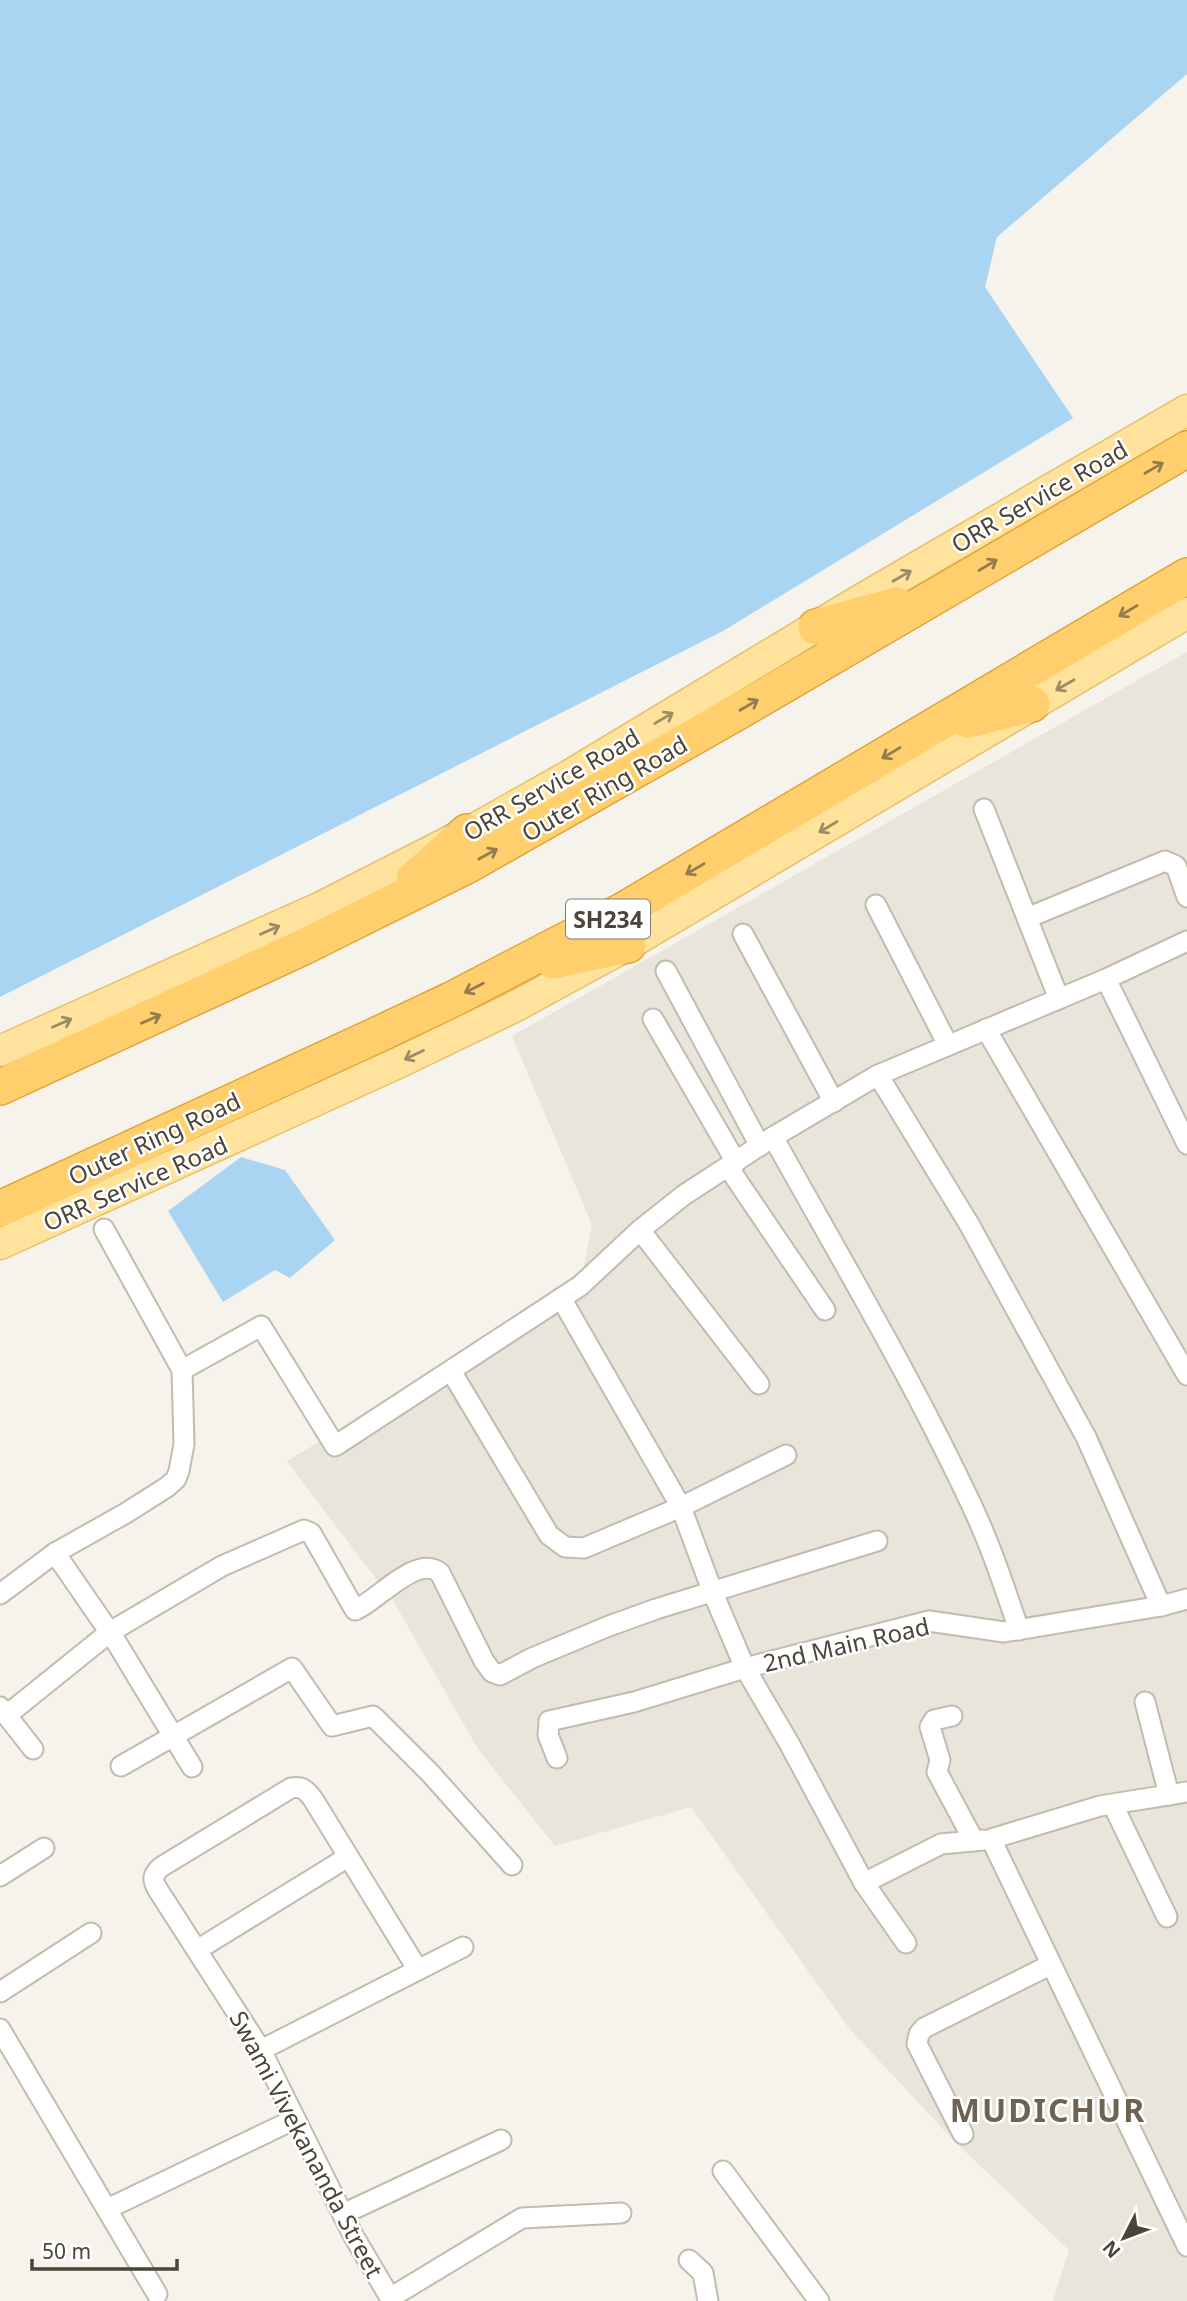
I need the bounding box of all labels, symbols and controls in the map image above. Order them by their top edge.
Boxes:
street label: ORR Service Road [945,432,1133,560]
one-way arrow [1143,461,1163,475]
one-way arrow [977,558,997,572]
one-way arrow [891,569,911,583]
one-way arrow [1119,604,1139,618]
one-way arrow [1055,678,1075,692]
one-way arrow [739,698,759,712]
one-way arrow [654,711,674,725]
street label: ORR Service Road [457,720,645,848]
street label: Outer Ring Road [515,727,693,849]
one-way arrow [882,746,902,760]
one-way arrow [818,820,838,834]
one-way arrow [477,847,498,860]
one-way arrow [686,862,706,876]
road number: SH234 [566,900,650,938]
one-way arrow [259,923,280,936]
one-way arrow [464,982,484,996]
one-way arrow [140,1012,162,1025]
one-way arrow [51,1016,72,1029]
one-way arrow [404,1049,425,1062]
street label: Outer Ring Road [62,1084,246,1192]
street label: ORR Service Road [37,1127,233,1239]
street label: 2nd Main Road [760,1609,932,1679]
street label: Swami Vivekananda Street [223,2005,392,2283]
district label: MUDICHUR [950,2088,1146,2131]
north arrow [1089,2203,1159,2273]
scale bar [32,2228,177,2272]
text: N [1097,2235,1126,2264]
text: 50 m [42,2237,91,2265]

